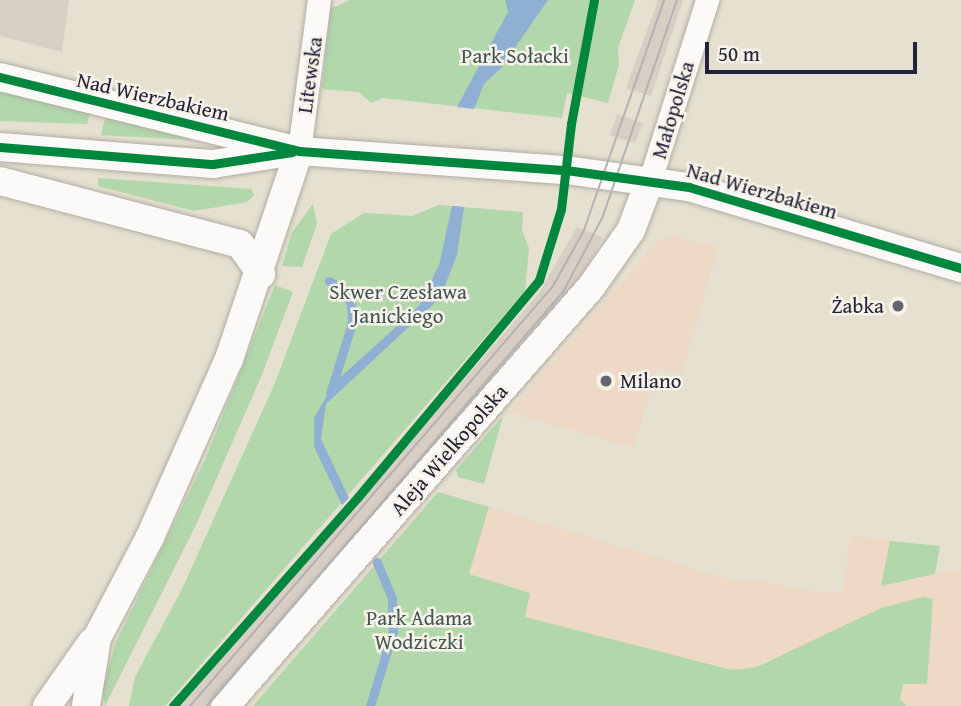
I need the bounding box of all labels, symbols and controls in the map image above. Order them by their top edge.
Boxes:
scale bar [709,28,921,72]
street label: Litewska [292,35,328,115]
text: 50 m [718,38,760,69]
park label: Park Sołacki [461,43,569,69]
street label: Małopolska [646,58,700,162]
street label: Nad Wierzbakiem [75,67,231,127]
street label: Nad Wierzbakiem [684,157,840,225]
park label: Skwer Czesława Janickiego [329,279,467,329]
place label: Żabka [831,293,884,319]
marker: Żabka [890,298,906,314]
place label: Milano [620,368,681,394]
marker: Milano [598,373,614,389]
street label: Aleja Wielkopolska [385,379,513,521]
park label: Park Adama Wodziczki [366,605,472,655]

